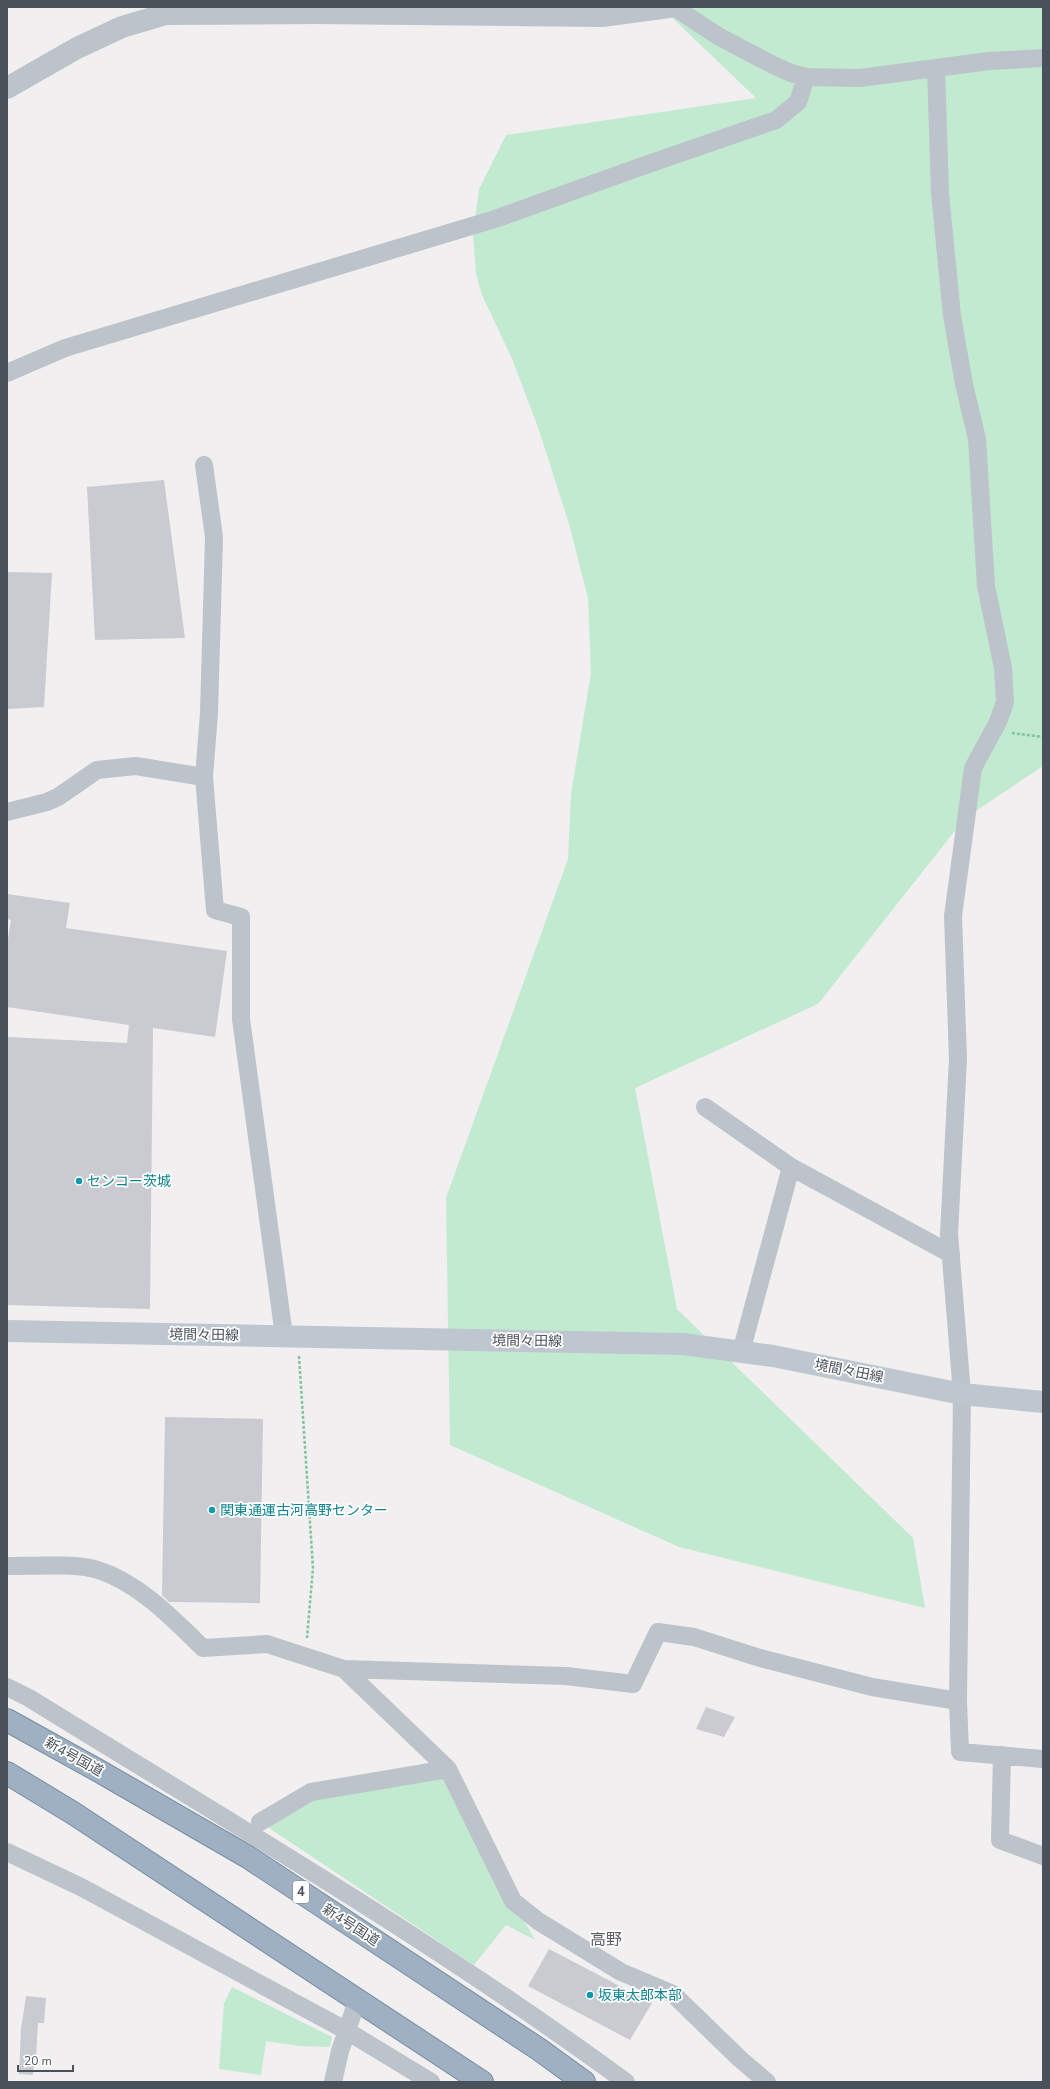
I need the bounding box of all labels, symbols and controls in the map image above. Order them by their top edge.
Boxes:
place label: センコー茨城 [87,1172,171,1191]
marker: センコー茨城 [74,1176,84,1186]
street label: 境間々田線 [169,1325,239,1345]
street label: 境間々田線 [492,1331,562,1351]
street label: 境間々田線 [813,1355,885,1387]
place label: 関東通運古河高野センター [220,1501,388,1520]
marker: 関東通運古河高野センター [207,1505,217,1515]
street label: 新4号国道 [41,1733,107,1781]
road number: 4 [293,1881,309,1903]
street label: 新4号国道 [319,1899,383,1951]
district label: 高野 [590,1929,622,1951]
place label: 坂東太郎本部 [598,1986,682,2005]
marker: 坂東太郎本部 [585,1990,595,2000]
scale bar [18,2047,73,2073]
text: 20 m [24,2053,52,2069]

